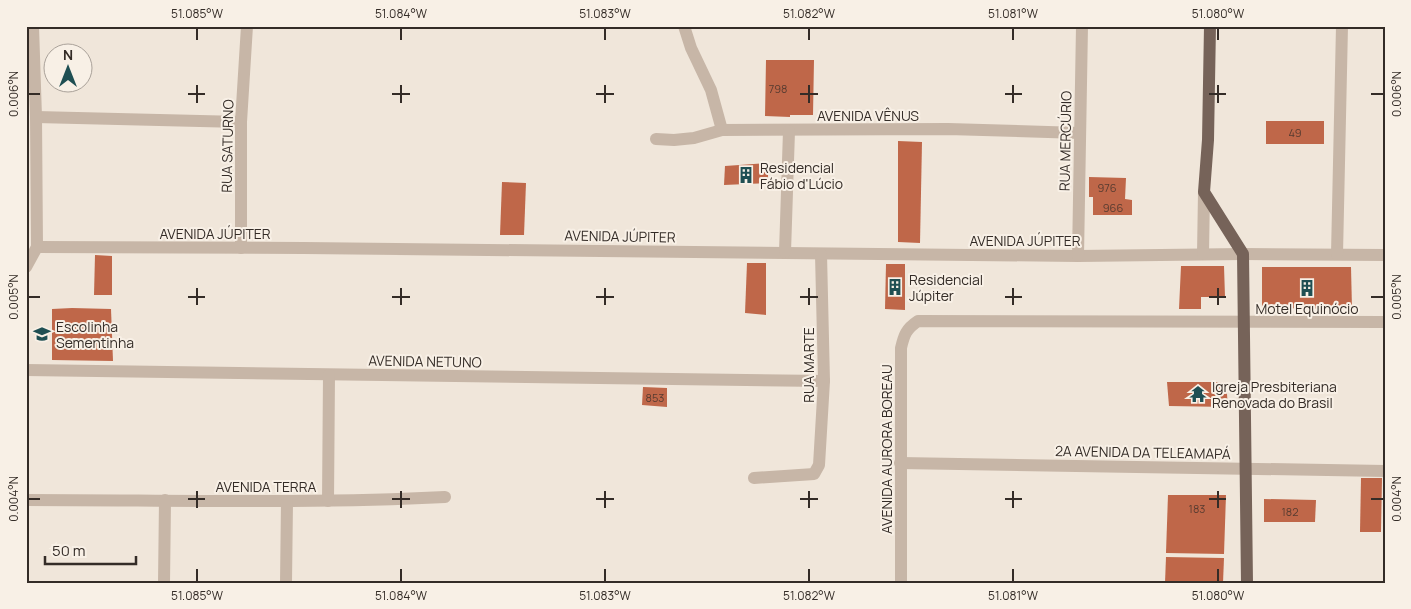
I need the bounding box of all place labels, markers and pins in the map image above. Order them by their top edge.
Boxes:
place label: Residencial Fábio d'Lúcio [760,158,843,193]
building icon: Residencial Fábio d'Lúcio [736,165,756,185]
place label: Residencial Júpiter [909,270,983,305]
building icon: Residencial Júpiter [885,277,905,297]
building icon: Motel Equinócio [1297,278,1317,298]
place label: Motel Equinócio [1255,299,1359,318]
place label: Escolinha Sementinha [56,317,134,352]
school or university icon: Escolinha Sementinha [32,324,52,344]
place label: Igreja Presbiteriana Renovada do Brasil [1212,377,1337,412]
temple icon: Igreja Presbiteriana Renovada do Brasil [1188,384,1208,404]

